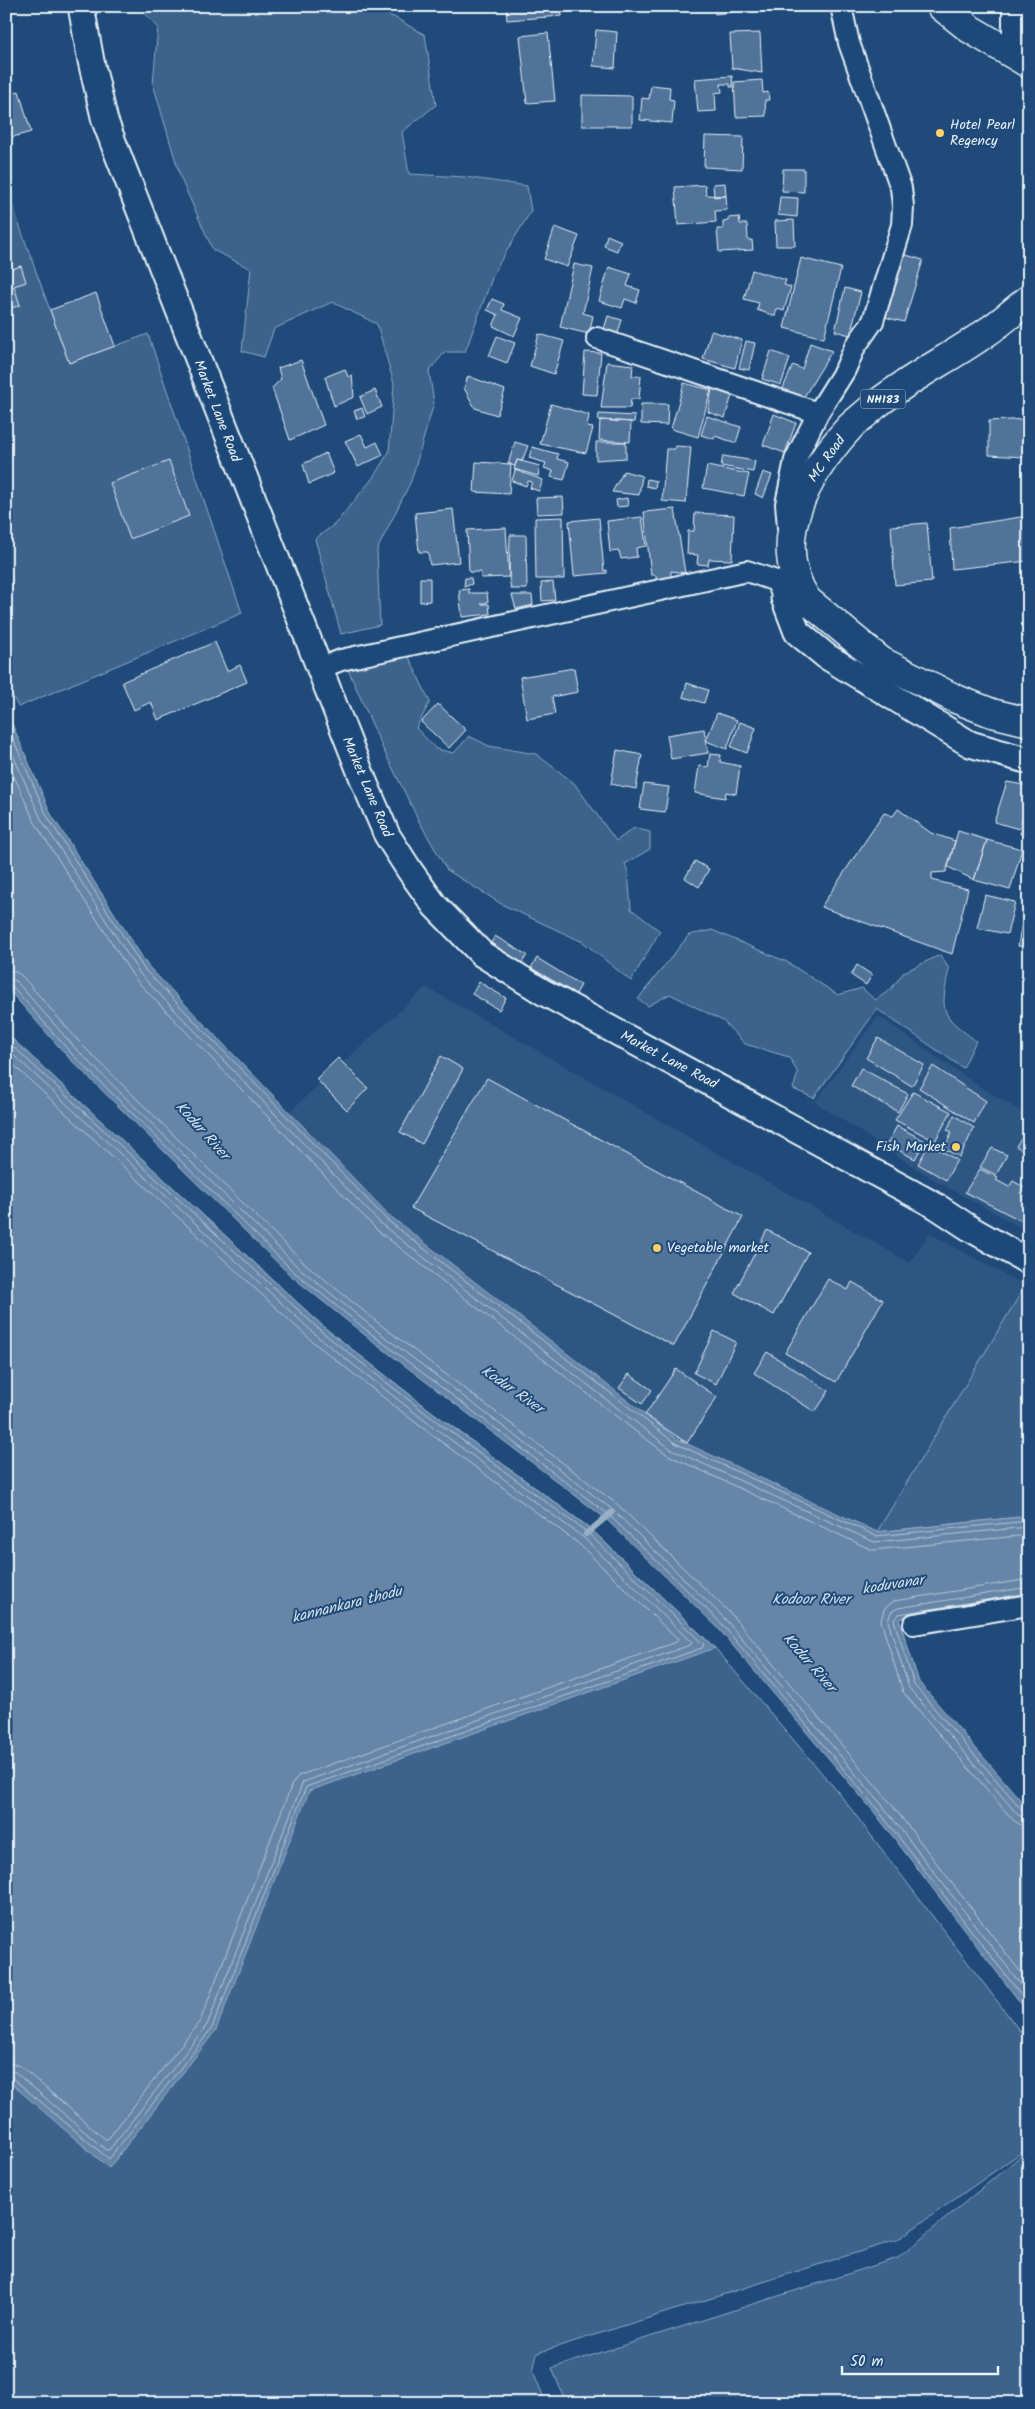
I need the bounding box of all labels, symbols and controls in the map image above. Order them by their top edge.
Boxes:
place label: Hotel Pearl Regency [950,114,1016,152]
marker: Hotel Pearl Regency [934,127,946,139]
street label: Market Lane Road [187,357,247,466]
road number: NH183 [860,389,906,408]
street label: MC Road [803,430,852,487]
street label: Market Lane Road [336,733,399,842]
street label: Market Lane Road [616,1025,723,1095]
water label: Kodur River [169,1096,237,1168]
place label: Fish Market [876,1136,947,1158]
marker: Fish Market [950,1141,962,1153]
place label: Vegetable market [667,1237,770,1259]
marker: Vegetable market [651,1242,663,1254]
water label: Kodur River [476,1360,551,1422]
water label: koduvanar [861,1568,928,1602]
water label: kannankara thodu [290,1579,406,1630]
water label: Kodoor River [772,1588,853,1612]
water label: Kodur River [776,1628,844,1700]
scale bar [842,2344,999,2376]
text: 50 m [850,2350,884,2374]

